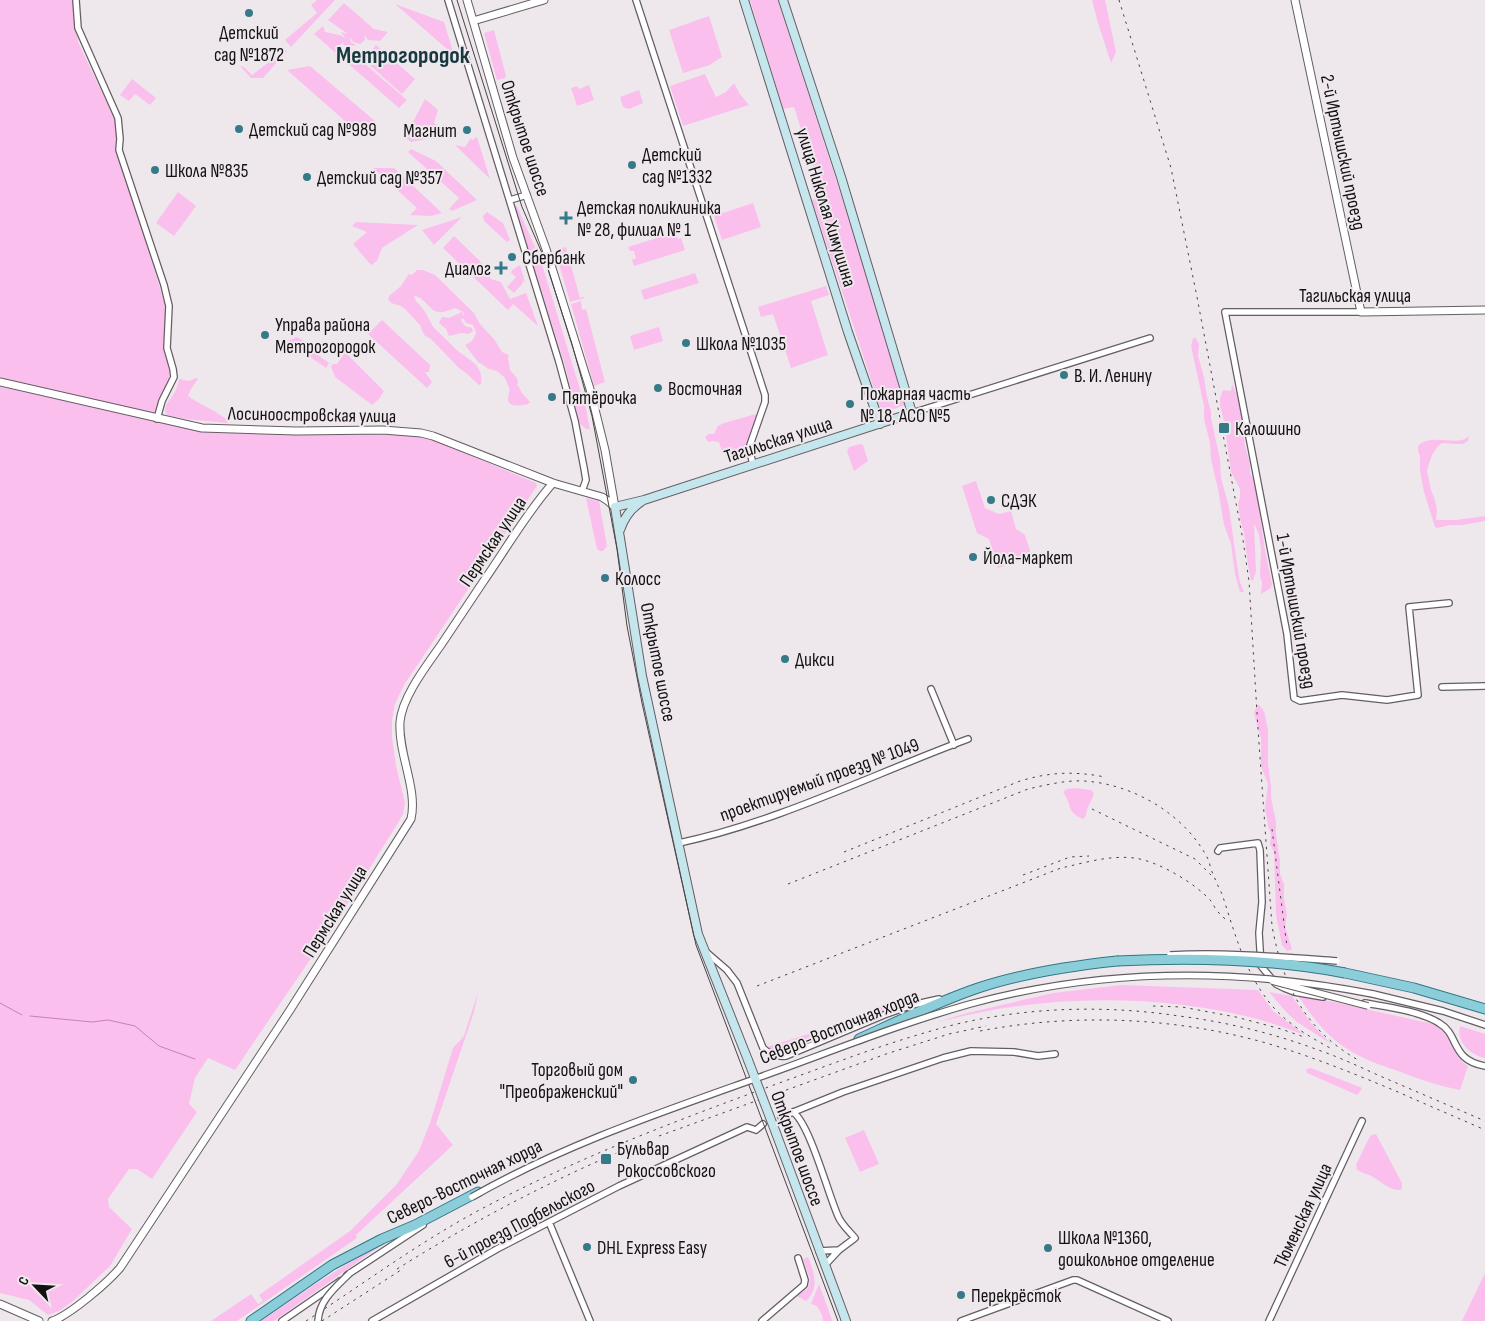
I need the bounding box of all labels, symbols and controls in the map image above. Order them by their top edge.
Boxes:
marker: Детский сад №1872 [243,7,255,19]
place label: Детский сад №1872 [214,22,284,67]
district label: Метрогородок [336,41,471,70]
street label: 2-й Иртышский проезд [1315,73,1370,232]
street label: Открытое шоссе [495,77,554,199]
place label: Детский сад №989 [249,119,377,142]
place label: Магнит [403,120,457,143]
marker: Детский сад №989 [233,123,245,135]
marker: Магнит [461,124,473,136]
street label: улица Николая Химушина [790,125,861,290]
place label: Детский сад №1332 [642,144,712,189]
marker: Детский сад №1332 [626,159,638,171]
place label: Школа №835 [165,160,248,183]
marker: Школа №835 [149,164,161,176]
place label: Детский сад №357 [317,167,443,190]
marker: Детский сад №357 [301,171,313,183]
place label: Детская поликлиника № 28, филиал № 1 [577,197,721,242]
marker: Детская поликлиника № 28, филиал № 1 [559,211,573,225]
place label: Сбербанк [522,247,586,270]
marker: Сбербанк [506,251,518,263]
place label: Диалог [445,258,491,281]
marker: Диалог [495,262,507,274]
street label: Тагильская улица [1299,285,1411,308]
place label: Управа района Метрогородок [275,314,376,359]
marker: Управа района Метрогородок [259,329,271,341]
place label: Школа №1035 [696,333,786,356]
marker: Школа №1035 [680,337,692,349]
place label: В. И. Ленину [1074,365,1153,388]
marker: В. И. Ленину [1058,369,1070,381]
place label: Восточная [668,378,742,401]
marker: Восточная [652,382,664,394]
place label: Пожарная часть № 18, АСО №5 [860,383,971,428]
place label: Пятёрочка [562,387,637,410]
marker: Пятёрочка [546,391,558,403]
marker: Пожарная часть № 18, АСО №5 [844,398,856,410]
street label: Лосиноостровская улица [227,403,396,428]
street label: Тагильская улица [722,412,835,469]
place label: Калошино [1235,418,1301,441]
marker: Калошино [1217,421,1231,435]
place label: СДЭК [1001,490,1037,513]
street label: Пермская улица [455,492,532,591]
marker: СДЭК [985,494,997,506]
street label: 1-й Иртышский проезд [1271,532,1320,691]
place label: Йола-маркет [983,547,1073,570]
marker: Йола-маркет [967,551,979,563]
place label: Колосс [615,568,661,591]
marker: Колосс [599,572,611,584]
street label: Открытое шоссе [635,601,680,724]
place label: Дикси [795,649,835,672]
marker: Дикси [779,653,791,665]
street label: проектируемый проезд № 1049 [717,734,922,827]
street label: Пермская улица [298,862,373,962]
street label: Северо-Восточная хорда [756,985,923,1070]
place label: Торговый дом "Преображенский" [499,1059,623,1104]
marker: Торговый дом "Преображенский" [627,1074,639,1086]
street label: Открытое шоссе [765,1088,828,1209]
street label: Северо-Восточная хорда [383,1135,546,1230]
place label: Бульвар Рокоссовского [617,1138,716,1183]
marker: Бульвар Рокоссовского [599,1152,613,1166]
street label: Тюменская улица [1269,1160,1338,1272]
street label: 6-й проезд Подбельского [440,1175,599,1274]
place label: Школа №1360, дошкольное отделение [1058,1227,1215,1272]
place label: DHL Express Easy [597,1237,708,1260]
marker: DHL Express Easy [581,1241,593,1253]
marker: Школа №1360, дошкольное отделение [1042,1242,1054,1254]
north arrow [10,1261,60,1311]
text: С [14,1274,33,1288]
place label: Перекрёсток [971,1285,1062,1308]
marker: Перекрёсток [955,1289,967,1301]

